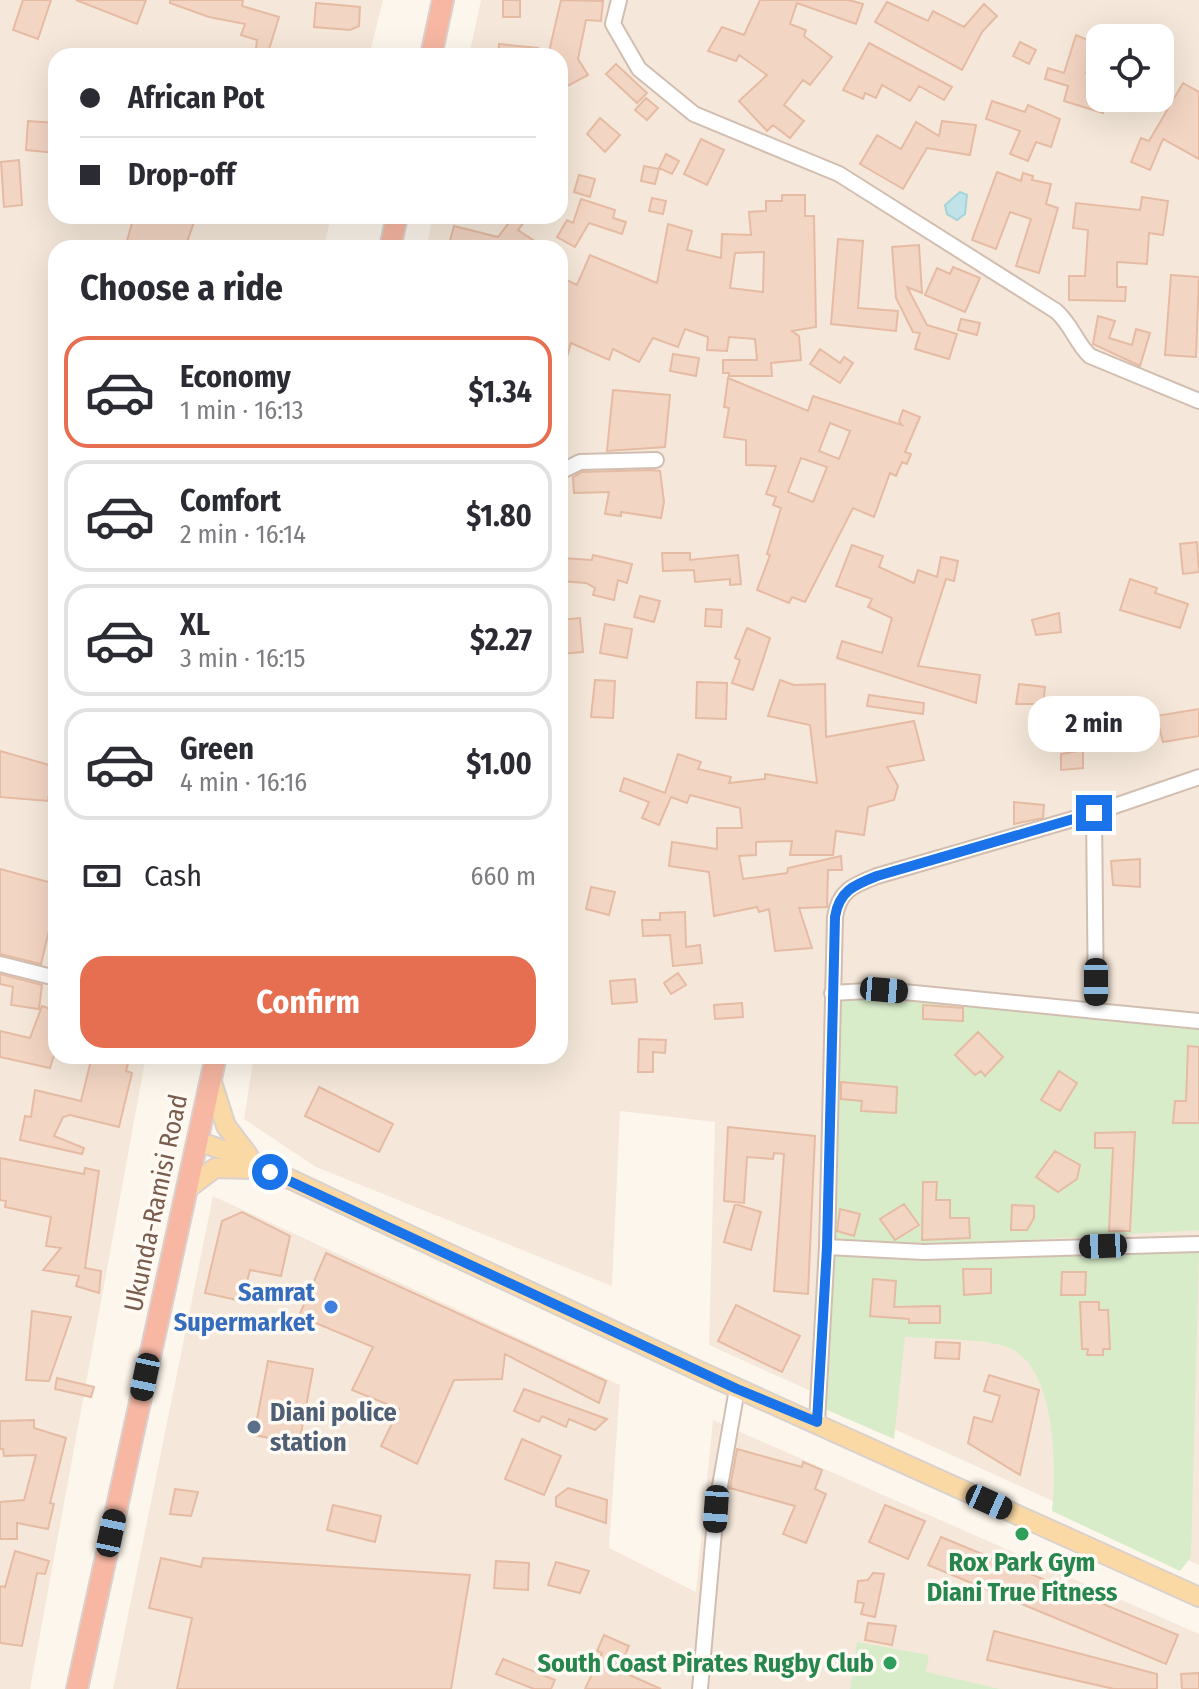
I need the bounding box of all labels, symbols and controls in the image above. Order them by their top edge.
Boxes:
map controls [1086,24,1174,112]
button: locate [1086,24,1174,112]
text: African Pot [128,80,265,116]
text: Drop-off [128,157,235,193]
text: Choose a ride [80,266,283,310]
icon: car [84,356,156,428]
text: Economy [180,359,291,395]
text: $1.34 [469,374,532,410]
text: 1 min · 16:13 [180,395,304,426]
icon: car [84,480,156,552]
text: Comfort [180,483,281,519]
text: $1.80 [466,498,532,534]
text: 2 min · 16:14 [180,519,306,550]
icon: car [84,604,156,676]
text: XL [180,607,210,643]
text: $2.27 [470,622,532,658]
text: 3 min · 16:15 [180,643,305,674]
callout: 2 min [1028,697,1160,753]
text: 2 min [1065,708,1123,739]
icon: car [84,728,156,800]
text: Green [180,731,254,767]
text: $1.00 [466,746,532,782]
text: 4 min · 16:16 [180,767,307,798]
route end [1076,795,1112,831]
icon: cash [80,854,124,898]
text: Cash [144,858,202,894]
text: 660 m [471,861,536,892]
button: Confirm [80,956,536,1048]
car [1084,958,1108,1006]
car [859,976,909,1004]
street label: Ukunda-Ramisi Road [118,1092,194,1314]
route start [252,1154,288,1190]
car [1079,1233,1127,1259]
place label: Samrat Supermarket [174,1277,316,1338]
marker: Samrat Supermarket [322,1298,340,1316]
car [128,1351,162,1403]
place label: Diani police station [270,1397,397,1458]
marker: Diani police station [245,1418,263,1436]
car [962,1481,1016,1523]
car [702,1484,730,1534]
car [94,1507,128,1559]
marker: Rox Park Gym Diani True Fitness [1013,1525,1031,1543]
place label: Rox Park Gym Diani True Fitness [927,1547,1117,1608]
place label: South Coast Pirates Rugby Club [537,1648,874,1679]
marker: South Coast Pirates Rugby Club [881,1654,899,1672]

